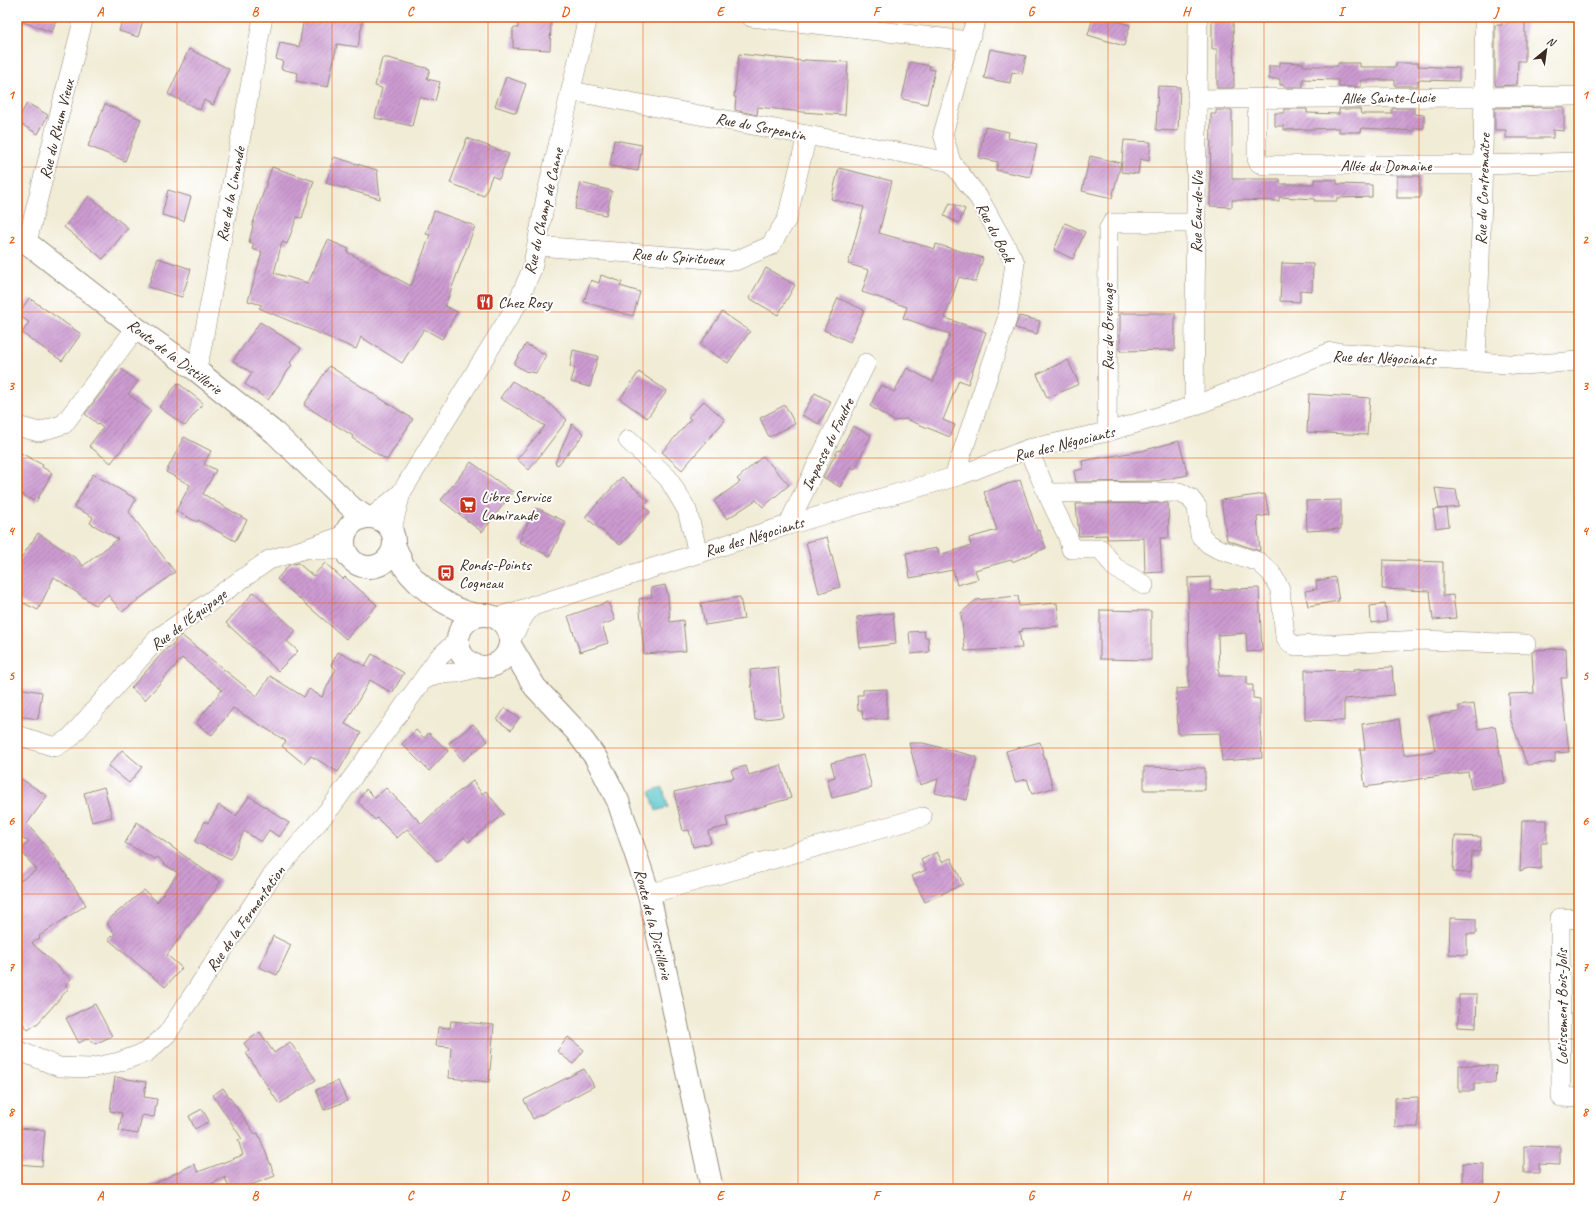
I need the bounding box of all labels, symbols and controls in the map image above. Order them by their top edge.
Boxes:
text: A [97,4,105,20]
text: B [252,4,260,20]
text: C [407,4,415,20]
text: D [561,4,570,20]
text: E [717,4,726,20]
text: F [873,4,882,20]
text: G [1028,4,1036,20]
text: H [1182,4,1192,20]
text: I [1338,4,1347,20]
text: J [1493,4,1500,20]
north arrow [1526,30,1566,70]
text: N [1544,33,1559,50]
street label: Rue du Rhum Vieux [35,76,79,181]
text: 1 [8,87,16,103]
street label: Allée Sainte-Lucie [1341,87,1437,109]
text: 1 [1582,87,1590,103]
street label: Rue du Serpentin [714,108,808,146]
street label: Rue du Contremaître [1471,131,1495,245]
street label: Rue de la Limande [212,143,250,243]
street label: Rue du Champ de Canne [520,144,569,276]
street label: Allée du Domaine [1341,156,1433,176]
street label: Rue Eau-de-Vie [1186,169,1208,253]
street label: Rue du Bock [972,199,1019,267]
text: 2 [8,232,15,248]
text: 2 [1582,232,1589,248]
street label: Rue du Spiritueux [631,244,726,270]
street label: Rue du Breuvage [1098,282,1118,371]
restaurant icon: Chez Rosy [475,292,495,312]
place label: Chez Rosy [498,293,553,313]
street label: Route de la Distillerie [123,315,227,400]
street label: Rue des Négociants [1332,346,1437,370]
text: 3 [8,378,15,394]
text: 3 [1582,378,1589,394]
street label: Impasse du Foudre [797,393,860,494]
street label: Rue des Négociants [1012,421,1118,466]
place label: Libre Service Lamirande [481,487,553,525]
supermarket icon: Libre Service Lamirande [458,495,478,515]
street label: Rue des Négociants [702,512,808,562]
text: 4 [8,523,16,539]
text: 4 [1582,523,1590,539]
place label: Ronds-Points Cogneau [459,555,532,593]
bus stop icon: Ronds-Points Cogneau [436,563,456,583]
street label: Rue de l'Équipage [147,584,232,655]
text: 5 [8,668,15,684]
text: 5 [1582,668,1589,684]
text: 6 [8,813,15,829]
text: 6 [1582,813,1589,829]
street label: Rue de la Fermentation [202,861,290,975]
street label: Route de la Distillerie [630,867,677,983]
street label: Lotissement Bois-Jolis [1552,947,1572,1065]
text: 7 [8,959,15,975]
text: 7 [1582,959,1589,975]
text: 8 [8,1104,16,1120]
text: 8 [1582,1104,1590,1120]
text: A [97,1188,105,1204]
text: B [252,1188,260,1204]
text: C [407,1188,415,1204]
text: D [561,1188,570,1204]
text: E [717,1188,726,1204]
text: F [873,1188,882,1204]
text: G [1028,1188,1036,1204]
text: H [1182,1188,1192,1204]
text: I [1338,1188,1347,1204]
text: J [1493,1188,1500,1204]

